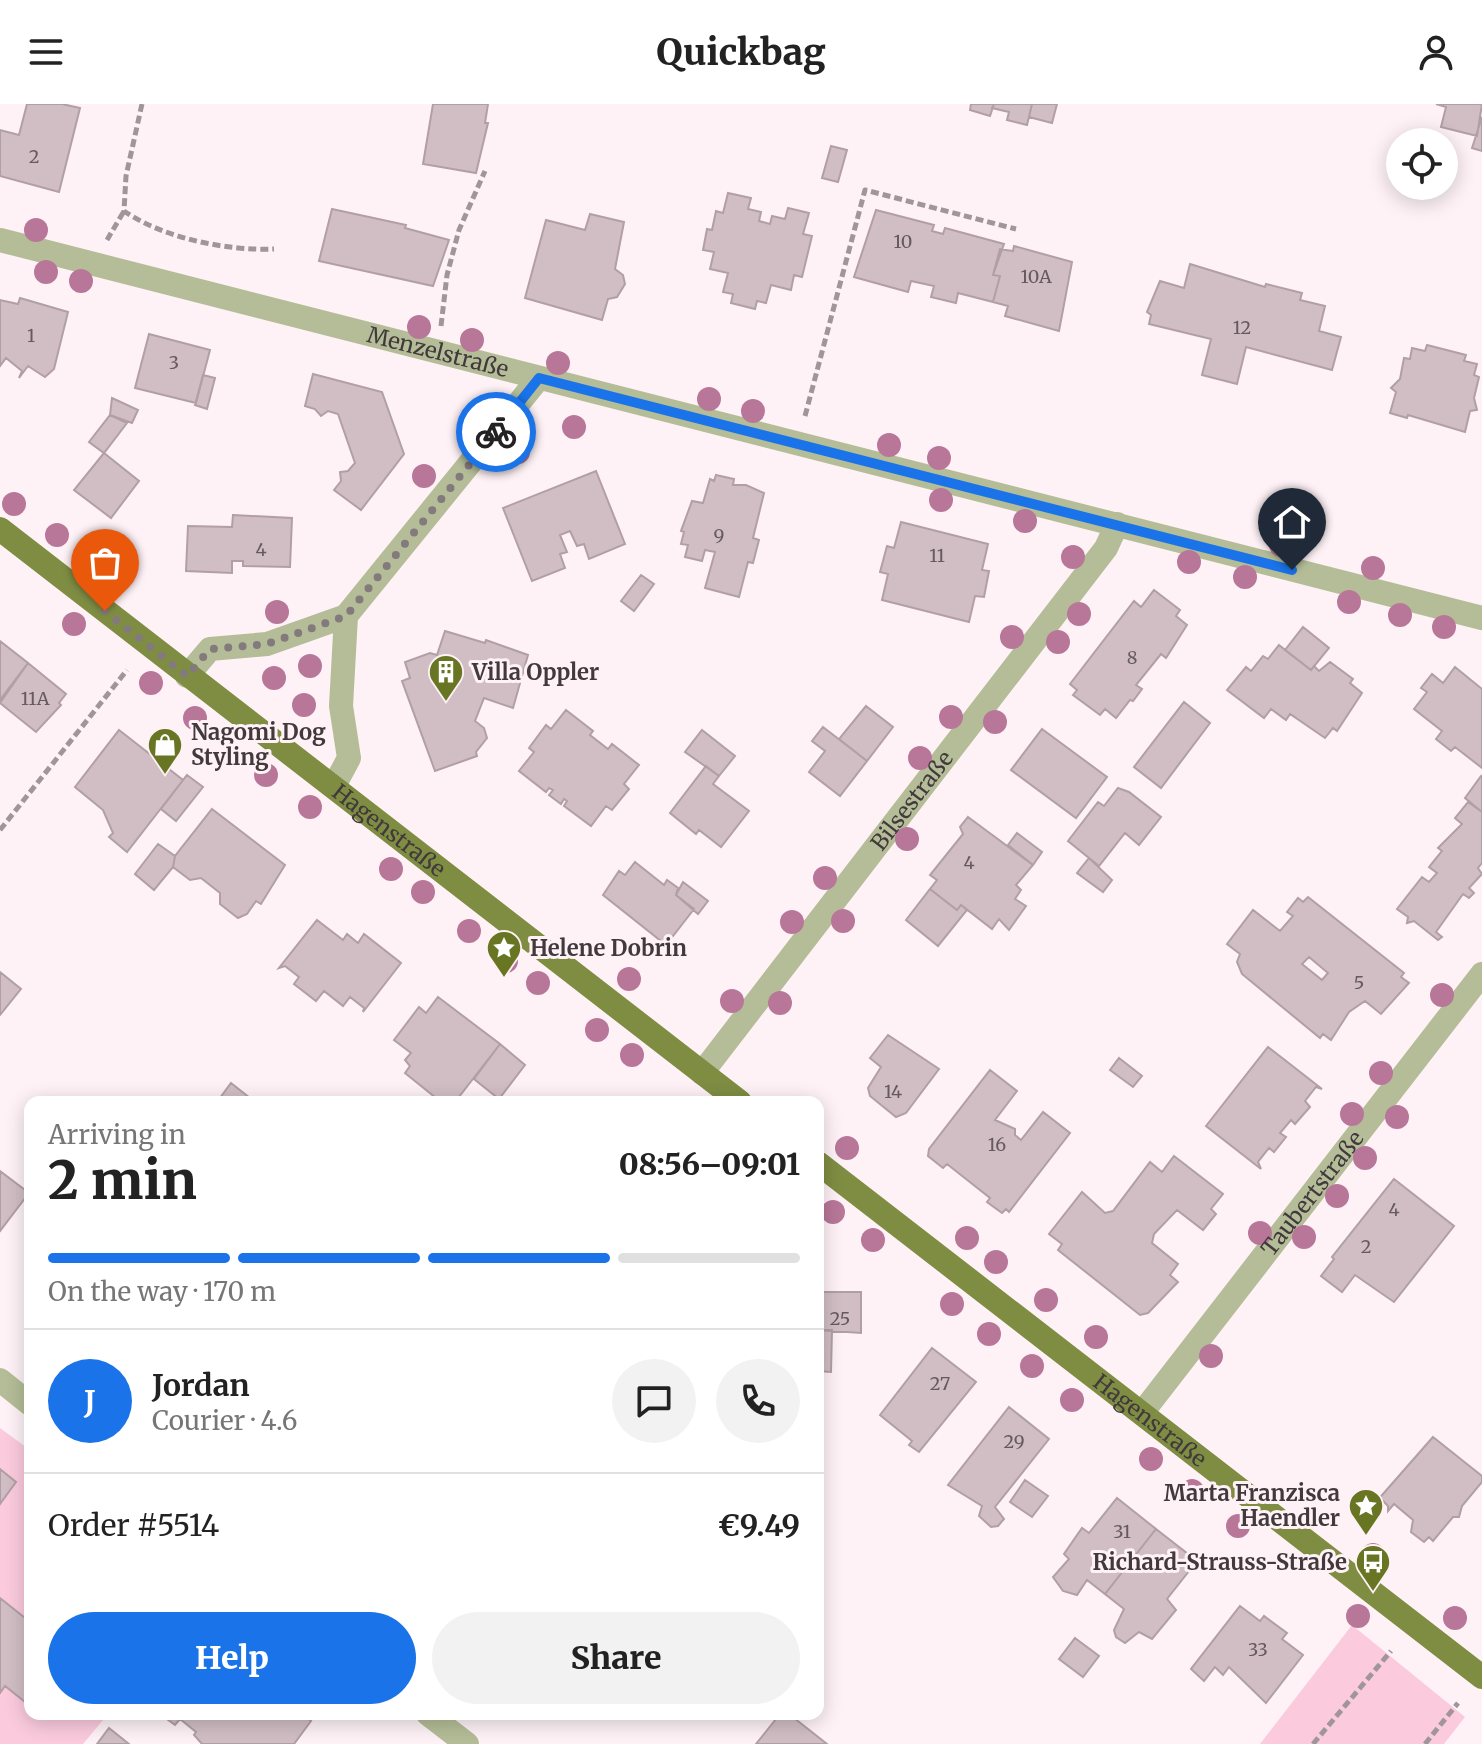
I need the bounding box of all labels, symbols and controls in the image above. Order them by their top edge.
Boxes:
icon: menu [24,30,68,74]
text: Quickbag [656,30,826,75]
icon: person [1414,30,1458,74]
map controls [1386,128,1458,200]
button: locate [1386,128,1458,200]
house number: 2 [29,145,39,168]
house number: 10 [894,230,912,253]
house number: 10A [1020,265,1052,288]
house number: 12 [1233,316,1251,339]
street label: Menzelstraße [364,320,512,383]
house number: 1 [27,324,35,347]
house number: 3 [169,351,179,374]
courier [456,392,536,472]
icon: bike [474,410,518,454]
pin [1258,488,1326,570]
icon: home [1270,500,1314,544]
house number: 9 [714,524,724,547]
pin [71,529,139,611]
house number: 4 [255,538,267,561]
icon: bag [83,541,127,585]
house number: 11 [929,544,945,567]
house number: 8 [1127,646,1137,669]
building icon: Villa Oppler [427,653,465,703]
place label: Villa Oppler [471,658,599,686]
house number: 11A [21,687,50,710]
place label: Nagomi Dog Styling [191,718,326,771]
shop icon: Nagomi Dog Styling [146,726,184,776]
street label: Bilsestraße [865,745,959,856]
street label: Hagenstraße [327,778,451,883]
house number: 4 [963,851,975,874]
place icon: Helene Dobrin [485,929,523,979]
place label: Helene Dobrin [530,934,687,962]
house number: 5 [1354,971,1364,994]
house number: 14 [884,1080,902,1103]
text: Arriving in [48,1118,186,1151]
street label: Taubertstraße [1255,1125,1369,1261]
house number: 16 [988,1133,1006,1156]
text: 08:56–09:01 [619,1145,800,1183]
text: 2 min [48,1148,197,1213]
house number: 4 [1388,1198,1400,1221]
house number: 2 [1361,1235,1371,1258]
text: On the way · 170 m [48,1275,276,1308]
house number: 25 [830,1307,850,1330]
button: chat [612,1359,696,1443]
button: phone [716,1359,800,1443]
text: Jordan [152,1366,250,1404]
street label: Hagenstraße [1088,1368,1212,1473]
house number: 27 [930,1372,950,1395]
text: J [84,1382,96,1420]
text: Courier · 4.6 [152,1404,298,1437]
house number: 29 [1003,1430,1025,1453]
place label: Marta Franzisca Haendler [1164,1479,1340,1532]
place icon: Marta Franzisca Haendler [1347,1487,1385,1537]
text: Order #5514 [48,1506,219,1544]
text: €9.49 [718,1506,800,1544]
house number: 31 [1113,1520,1131,1543]
bus stop icon: Richard-Strauss-Straße [1354,1543,1392,1593]
place label: Richard-Strauss-Straße [1092,1548,1347,1576]
button: Help [48,1612,416,1704]
button: Share [432,1612,800,1704]
house number: 33 [1248,1638,1268,1661]

